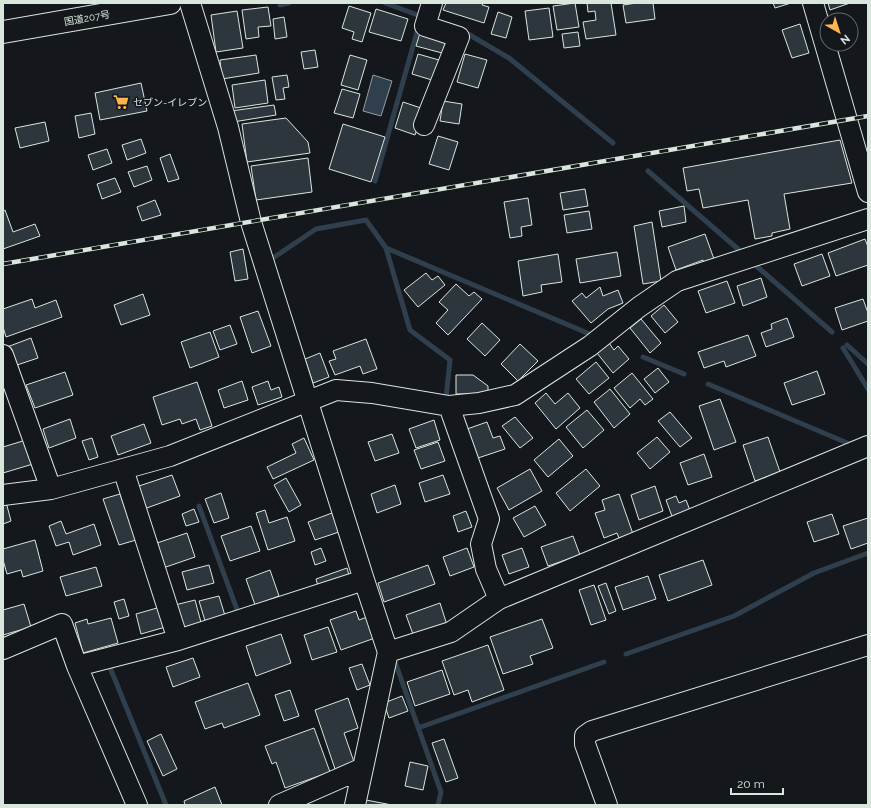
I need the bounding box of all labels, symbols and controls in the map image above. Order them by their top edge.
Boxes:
street label: 国道207号 [63,9,111,27]
north arrow [819,12,859,52]
text: N [838,32,852,47]
supermarket icon: セブン-イレブン [112,93,130,111]
place label: セブン-イレブン [133,97,207,108]
scale bar [731,770,783,796]
text: 20 m [737,777,765,791]

